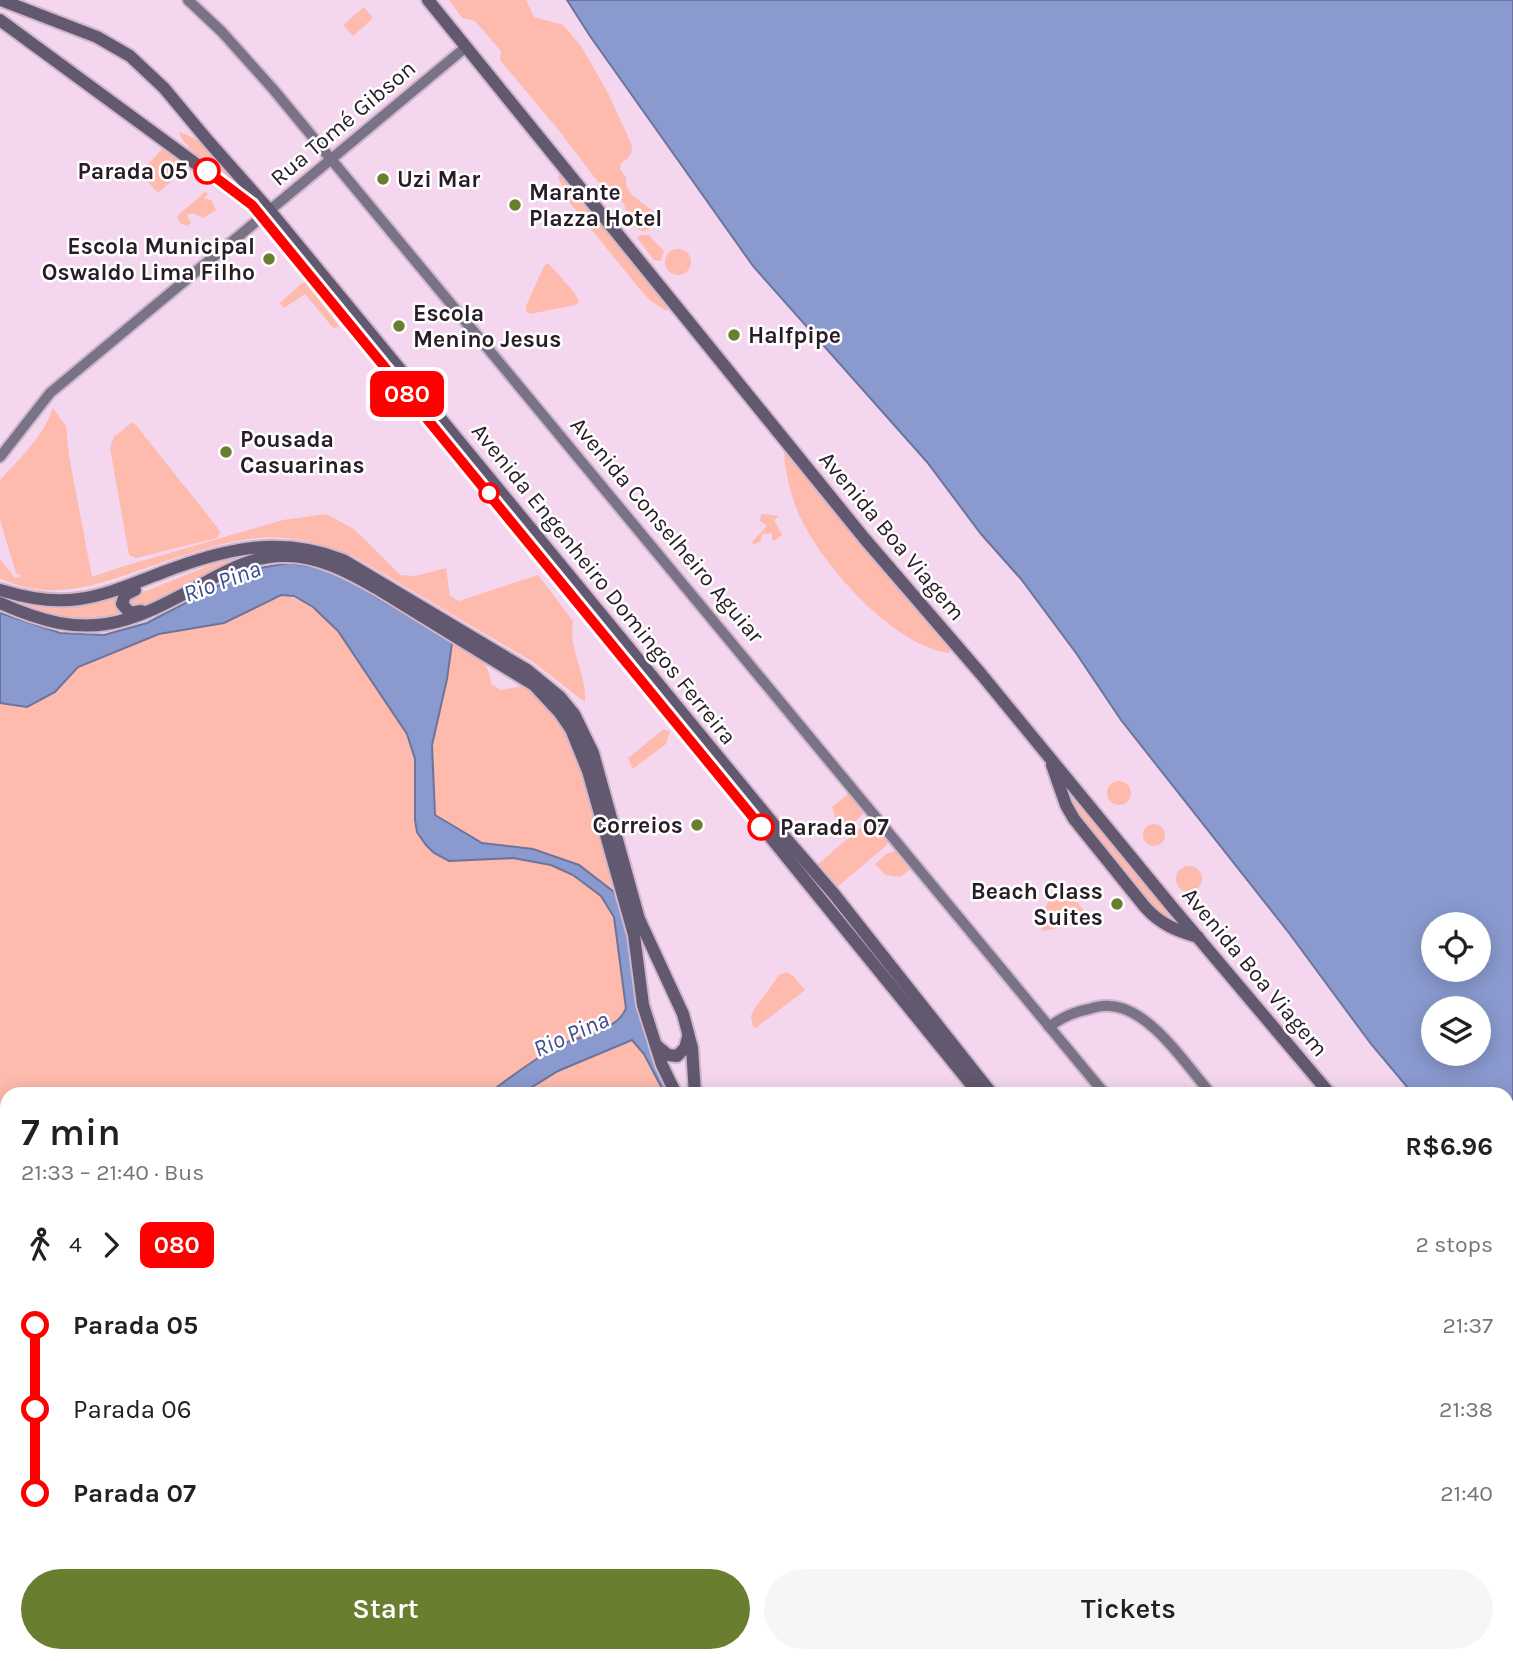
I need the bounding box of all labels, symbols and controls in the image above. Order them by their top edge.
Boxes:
street label: Rua Tomé Gibson [265,54,421,192]
place label: Parada 05 [77,158,188,185]
marker: Parada 05 [194,158,220,184]
place label: Uzi Mar [397,166,480,193]
marker: Uzi Mar [375,171,391,187]
place label: Marante Plazza Hotel [529,179,662,232]
marker: Marante Plazza Hotel [507,197,523,213]
place label: Escola Municipal Oswaldo Lima Filho [42,233,255,286]
marker: Escola Municipal Oswaldo Lima Filho [261,251,277,267]
place label: Escola Menino Jesus [413,300,561,353]
marker: Escola Menino Jesus [391,318,407,334]
place label: Halfpipe [748,322,841,349]
marker: Halfpipe [726,327,742,343]
line badge: 080 [367,371,447,417]
text: 080 [384,380,430,408]
street label: Avenida Conselheiro Aguiar [565,412,770,649]
street label: Avenida Engenheiro Domingos Ferreira [466,418,742,750]
place label: Pousada Casuarinas [240,426,365,479]
marker: Pousada Casuarinas [218,444,234,460]
street label: Avenida Boa Viagem [813,446,971,626]
unlabelled marker [479,483,499,503]
water label: Rio Pina [180,554,264,608]
place label: Correios [592,812,683,839]
marker: Parada 07 [748,814,774,840]
place label: Parada 07 [780,814,889,841]
marker: Correios [689,817,705,833]
place label: Beach Class Suites [971,878,1103,931]
street label: Avenida Boa Viagem [1176,882,1334,1062]
marker: Beach Class Suites [1109,896,1125,912]
map controls [1421,912,1491,1066]
button: locate [1421,912,1491,982]
button: layers [1421,996,1491,1066]
water label: Rio Pina [529,1005,613,1063]
text: 7 min [21,1110,121,1155]
text: R$6.96 [1405,1131,1493,1162]
text: 21:33 – 21:40 · Bus [21,1159,204,1186]
icon: walk [21,1226,59,1264]
icon: forward [92,1226,130,1264]
text: 4 [69,1231,82,1258]
text: 080 [154,1231,200,1259]
text: 2 stops [1415,1231,1493,1258]
text: Parada 05 [73,1310,198,1341]
text: 21:37 [1442,1312,1493,1339]
text: Parada 06 [73,1394,192,1425]
text: 21:38 [1439,1396,1493,1423]
text: Parada 07 [73,1478,196,1509]
text: 21:40 [1440,1480,1493,1507]
button: Start [21,1569,750,1649]
button: Tickets [764,1569,1493,1649]

